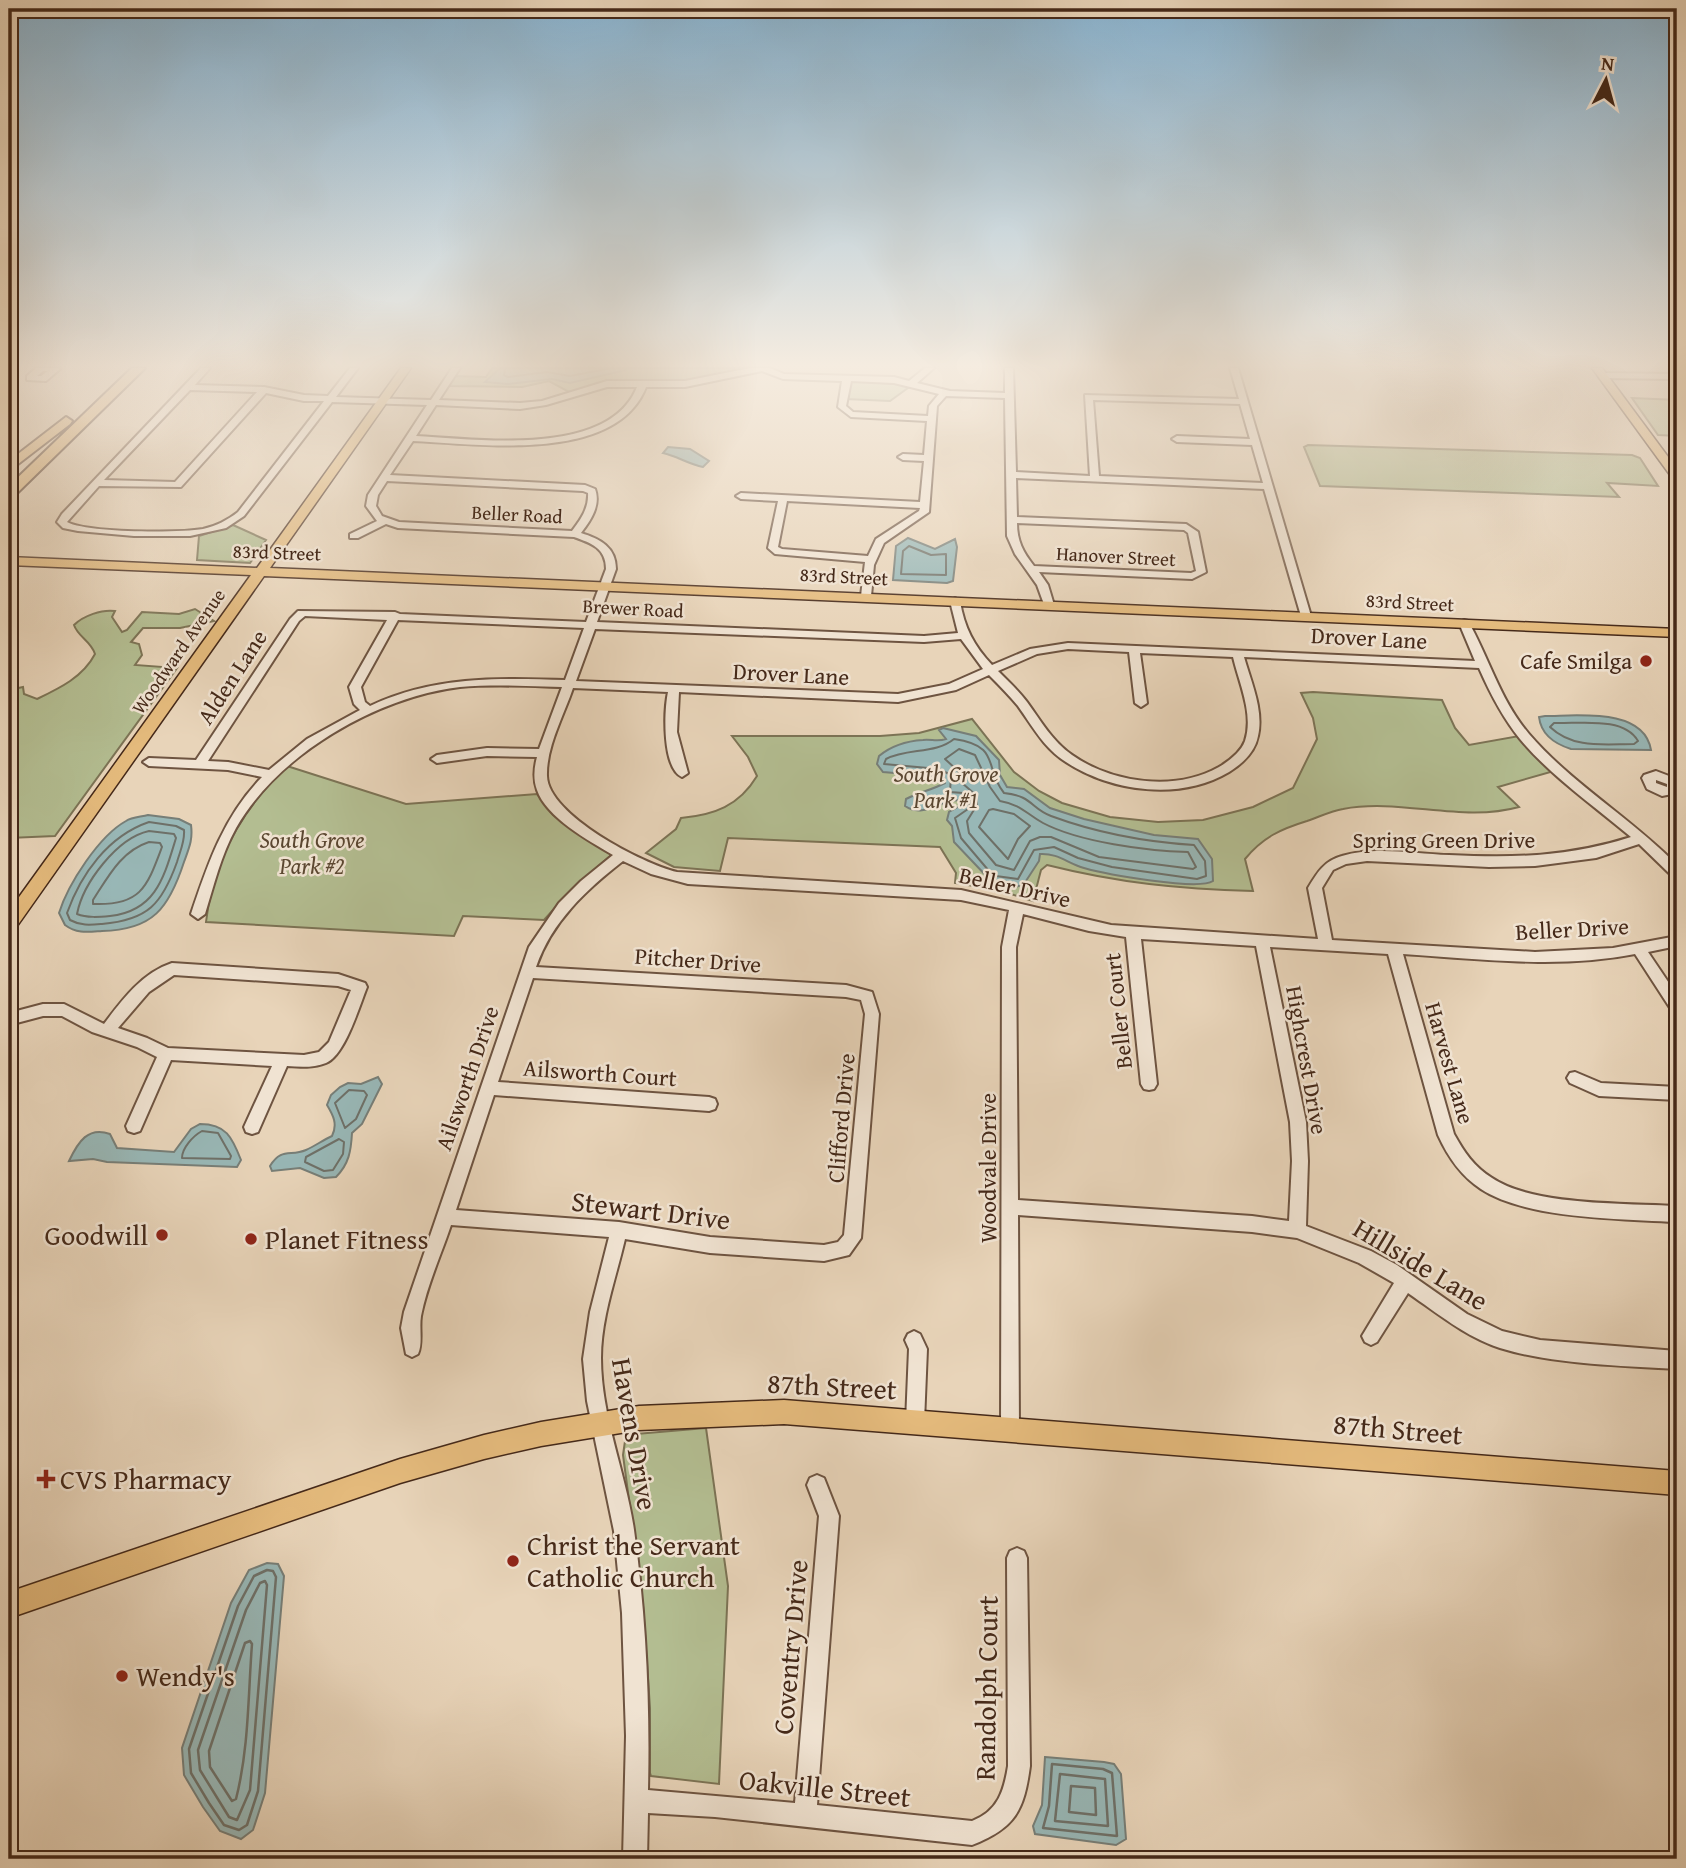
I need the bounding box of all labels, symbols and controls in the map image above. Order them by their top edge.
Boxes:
north arrow [1570,46,1640,116]
text: N [1600,49,1616,78]
street label: Beller Road [471,498,564,530]
street label: 83rd Street [232,536,322,568]
street label: Hanover Street [1056,539,1177,573]
street label: 83rd Street [799,560,889,592]
street label: Woodward Avenue [124,583,232,719]
street label: 83rd Street [1365,586,1455,618]
street label: Brewer Road [582,591,685,625]
street label: Drover Lane [1310,618,1428,657]
street label: Alden Lane [189,623,275,731]
place label: Cafe Smilga [1520,644,1632,677]
marker: Cafe Smilga [1638,653,1654,669]
street label: Drover Lane [732,654,850,693]
park label: South Grove Park #1 [893,757,999,816]
park label: South Grove Park #2 [259,823,365,882]
street label: Spring Green Drive [1353,823,1535,856]
street label: Beller Drive [956,858,1074,915]
street label: Beller Drive [1514,909,1630,948]
street label: Pitcher Drive [634,939,762,980]
street label: Beller Court [1095,951,1140,1071]
street label: Highcrest Drive [1278,983,1337,1137]
street label: Harvest Lane [1417,998,1484,1128]
street label: Ailsworth Drive [426,1001,507,1155]
street label: Ailsworth Court [522,1051,678,1094]
street label: Clifford Drive [818,1052,863,1184]
street label: Woodvale Drive [971,1093,1004,1243]
street label: Stewart Drive [569,1179,733,1240]
street label: Hillside Lane [1346,1207,1497,1320]
place label: Goodwill [45,1214,148,1255]
place label: Planet Fitness [265,1218,429,1259]
marker: Goodwill [154,1227,170,1243]
marker: Planet Fitness [243,1231,259,1247]
street label: Havens Drive [602,1355,669,1513]
street label: 87th Street [766,1362,898,1409]
street label: 87th Street [1332,1402,1464,1455]
place label: CVS Pharmacy [60,1458,231,1499]
marker: CVS Pharmacy [38,1471,54,1487]
place label: Christ the Servant Catholic Church [527,1524,740,1597]
marker: Christ the Servant Catholic Church [505,1553,521,1569]
street label: Coventry Drive [761,1558,818,1736]
street label: Randolph Court [963,1595,1008,1781]
place label: Wendy's [136,1655,235,1696]
marker: Wendy's [114,1668,130,1684]
street label: Oakville Street [737,1758,913,1817]

